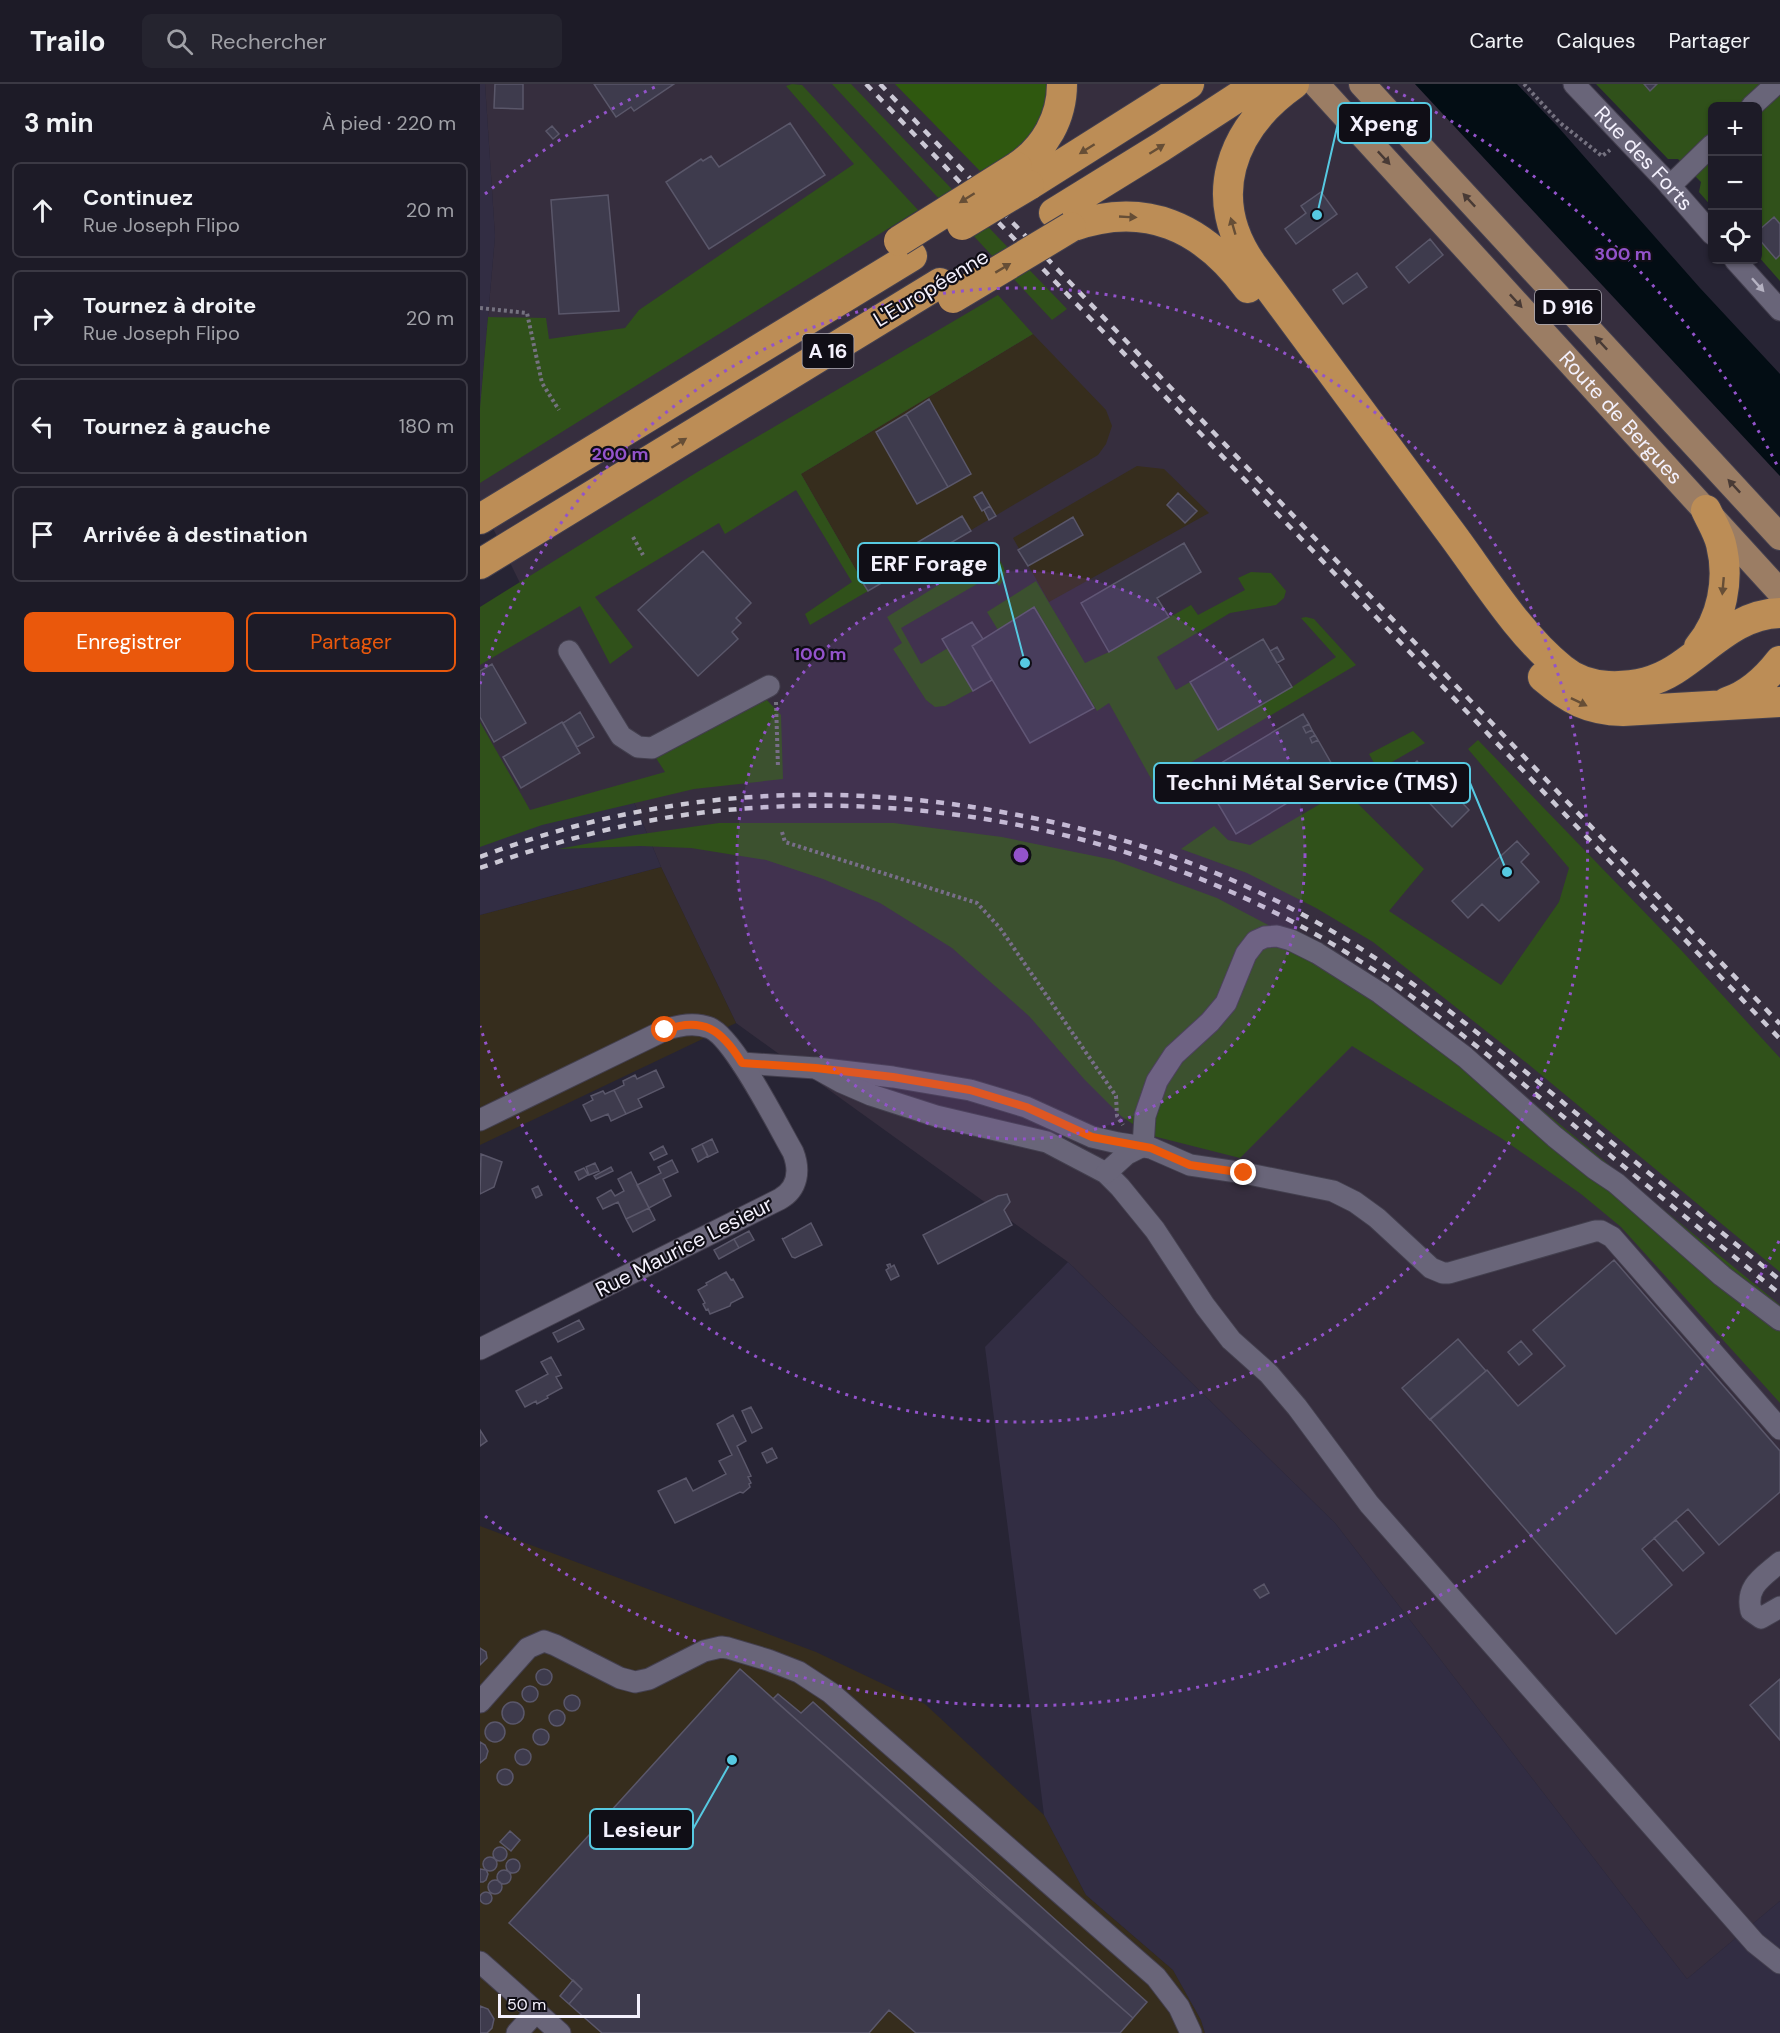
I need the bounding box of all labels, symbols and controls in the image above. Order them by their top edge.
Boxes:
search box [142,14,562,68]
text: Trailo [30,23,106,60]
icon: search [163,25,196,58]
text: Rechercher [211,27,327,56]
text: Carte [1469,27,1524,55]
text: Calques [1557,27,1635,55]
text: Partager [1668,27,1750,55]
street label: Rue des Forts [1588,100,1699,217]
map controls [1708,102,1762,264]
button: + [1708,102,1762,156]
callout: Xpeng [1338,103,1431,143]
text: 3 min [24,106,93,140]
text: Xpeng [1349,109,1419,138]
text: À pied · 220 m [322,110,456,136]
one-way arrow [1079,143,1095,154]
one-way arrow [1149,144,1165,155]
one-way arrow [1377,150,1391,165]
button: − [1708,156,1762,210]
text: Continuez [83,183,193,212]
one-way arrow [959,193,975,204]
one-way arrow [1463,193,1476,208]
icon: ahead [26,194,59,227]
text: 20 m [406,197,454,223]
button: locate [1708,210,1762,264]
text: Rue Joseph Flipo [83,212,240,238]
one-way arrow [1118,212,1137,221]
one-way arrow [1228,217,1237,235]
text: 300 m [1594,242,1652,266]
street label: L'Européenne [868,243,994,333]
one-way arrow [995,262,1011,273]
one-way arrow [1751,277,1765,292]
road number: D 916 [1535,290,1601,324]
text: Tournez à droite [83,291,256,320]
one-way arrow [1509,294,1523,309]
icon: right [26,302,59,335]
text: 20 m [406,305,454,331]
text: Rue Joseph Flipo [83,320,240,346]
road number: A 16 [802,334,854,368]
one-way arrow [1594,336,1608,351]
street label: Route de Bergues [1553,345,1689,490]
icon: left [26,410,59,443]
text: Tournez à gauche [83,412,271,441]
text: 180 m [399,413,454,439]
one-way arrow [671,437,687,448]
text: 200 m [592,442,648,466]
one-way arrow [1727,479,1741,494]
icon: arrive [26,518,59,551]
text: Arrivée à destination [83,520,308,549]
callout: ERF Forage [858,543,999,583]
text: ERF Forage [871,549,988,578]
one-way arrow [1718,577,1728,596]
button: Enregistrer [24,612,234,672]
button: Partager [246,612,456,672]
text: 100 m [793,642,847,666]
one-way arrow [1570,697,1587,707]
callout: Techni Métal Service (TMS) [1154,763,1470,803]
text: Techni Métal Service (TMS) [1166,768,1458,797]
centre of rings [1011,845,1031,865]
route start [651,1016,677,1042]
route end [1230,1159,1256,1185]
street label: Rue Maurice Lesieur [591,1190,778,1304]
callout: Lesieur [590,1809,693,1849]
text: Lesieur [603,1815,681,1844]
scale bar [498,1991,640,2018]
text: 50 m [507,1994,546,2015]

